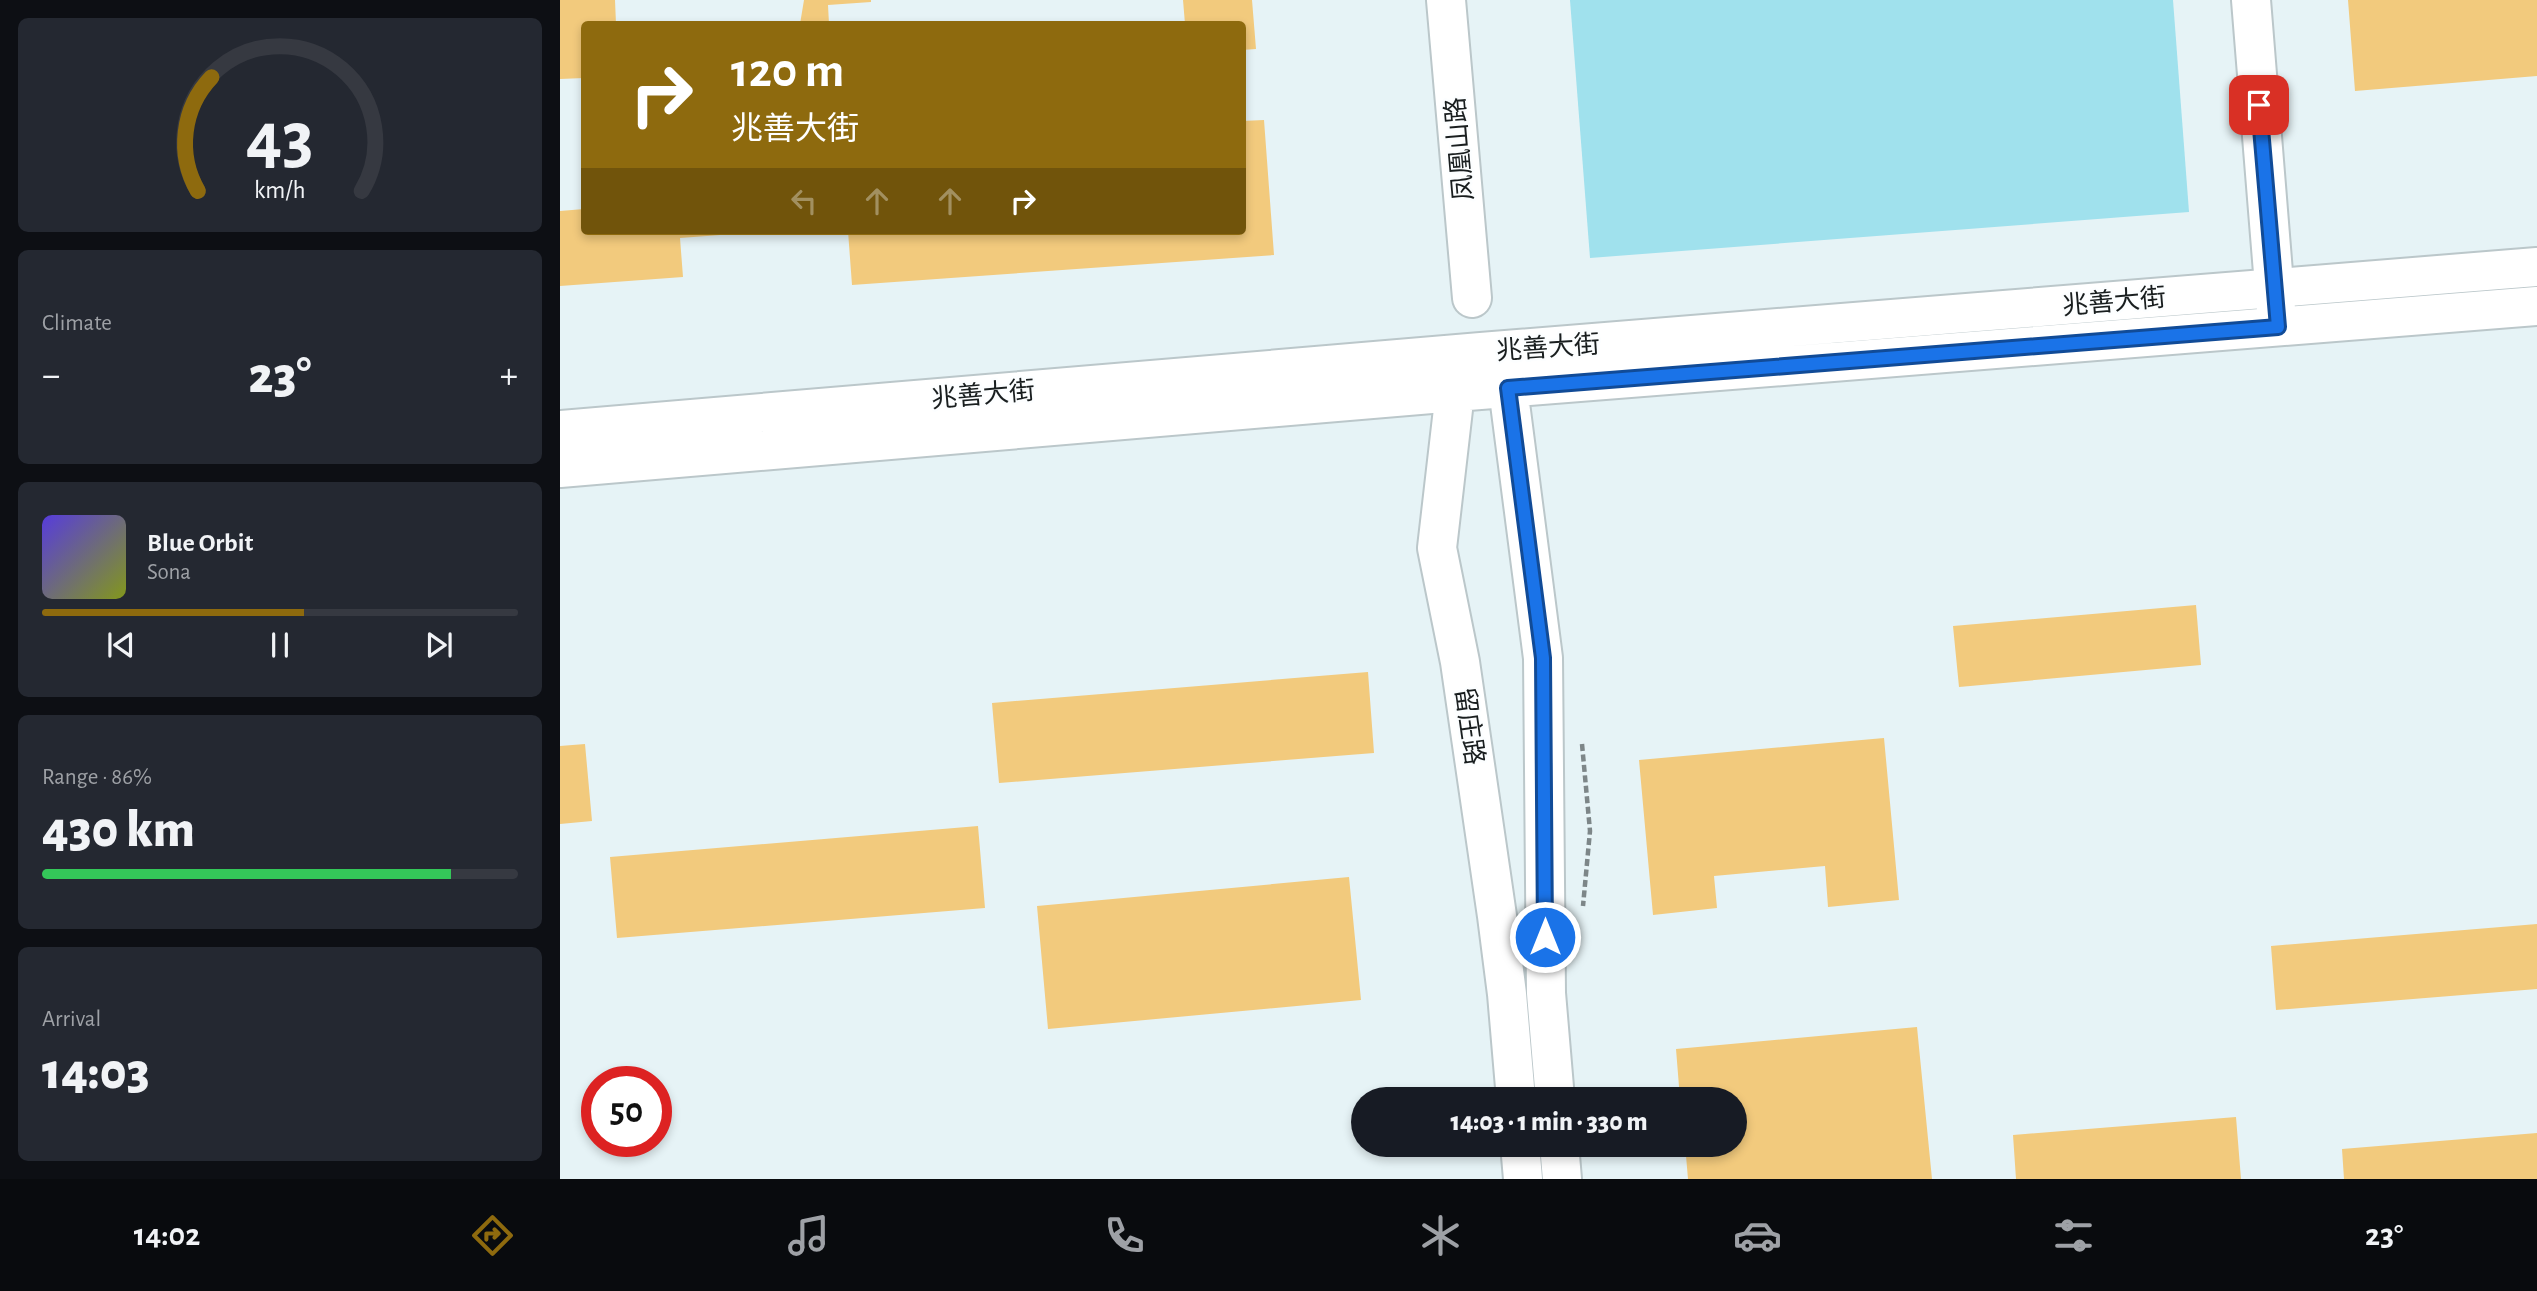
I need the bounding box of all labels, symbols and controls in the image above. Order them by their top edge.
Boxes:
text: 120 m [731,47,844,96]
icon: right [616,49,707,140]
pin [2229,75,2289,135]
icon: arrive [2240,86,2278,124]
street label: 凤凰山路 [1442,96,1477,202]
text: 43 [246,103,314,176]
text: 兆善大街 [731,113,859,145]
text: km/h [254,178,306,203]
icon: left [785,182,823,220]
icon: ahead [858,182,896,220]
icon: ahead [931,182,969,220]
icon: right [1004,182,1042,220]
street label: 兆善大街 [2061,284,2167,319]
text: Climate [42,312,112,335]
street label: 兆善大街 [1495,330,1601,365]
text: 23° [249,350,311,402]
text: − [42,357,60,395]
text: + [500,357,518,395]
street label: 兆善大街 [930,377,1036,412]
text: Blue Orbit [147,530,253,556]
text: Sona [147,561,191,584]
icon: previous [102,626,140,664]
icon: pause [261,626,299,664]
icon: next [420,626,458,664]
street label: 留庄路 [1451,686,1488,767]
text: Range · 86% [42,766,152,789]
text: 430 km [42,804,195,856]
position arrow [1508,900,1582,974]
text: Arrival [42,1008,101,1031]
text: 14:03 [42,1046,150,1098]
speed limit sign: 50 [581,1066,672,1157]
text: 14:03 · 1 min · 330 m [1450,1109,1648,1135]
icon: directions [468,1211,517,1260]
icon: music [784,1211,833,1260]
icon: phone [1100,1211,1149,1260]
icon: climate [1416,1211,1465,1260]
icon: car [1733,1211,1782,1260]
icon: filters [2049,1211,2098,1260]
text: 14:02 [134,1219,200,1251]
text: 23° [2365,1219,2403,1251]

